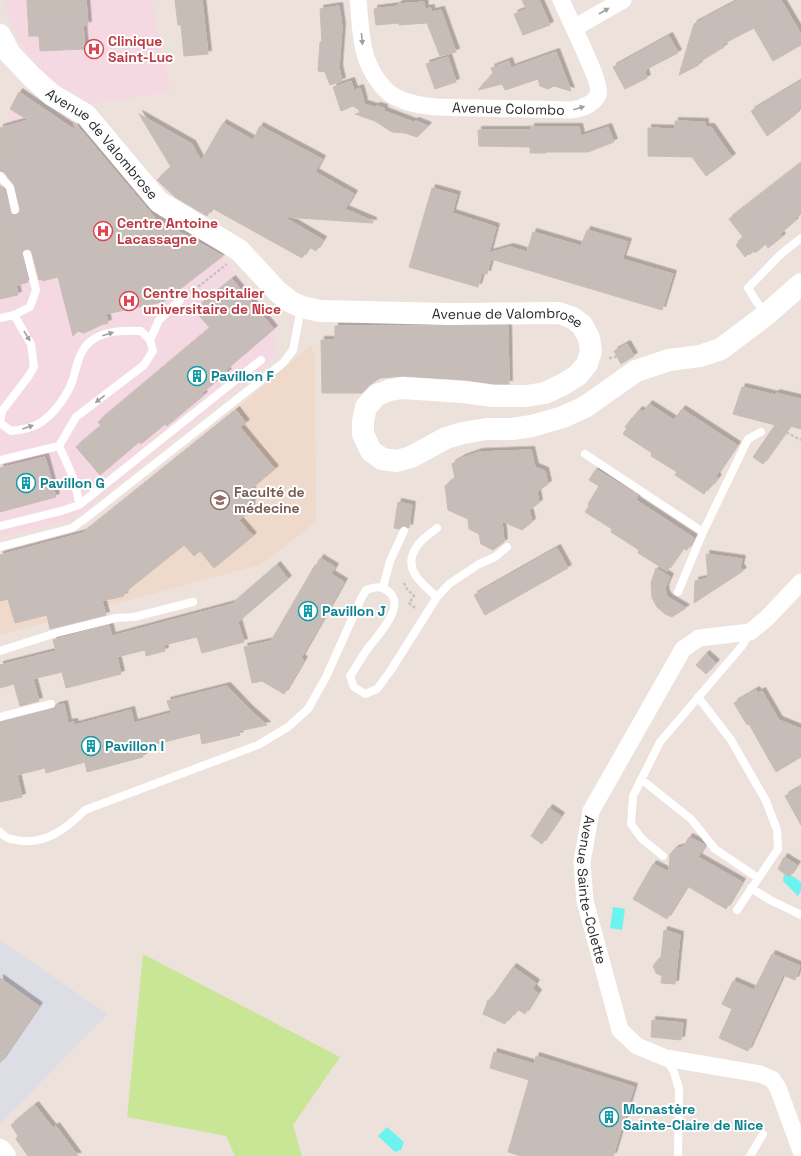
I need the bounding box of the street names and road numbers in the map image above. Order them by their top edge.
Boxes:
street label: Avenue de Valombrose [42,85,162,203]
street label: Avenue Colombo [452,98,565,119]
street label: Avenue de Valombrose [432,304,587,332]
street label: Avenue Sainte-Colette [573,814,611,966]

